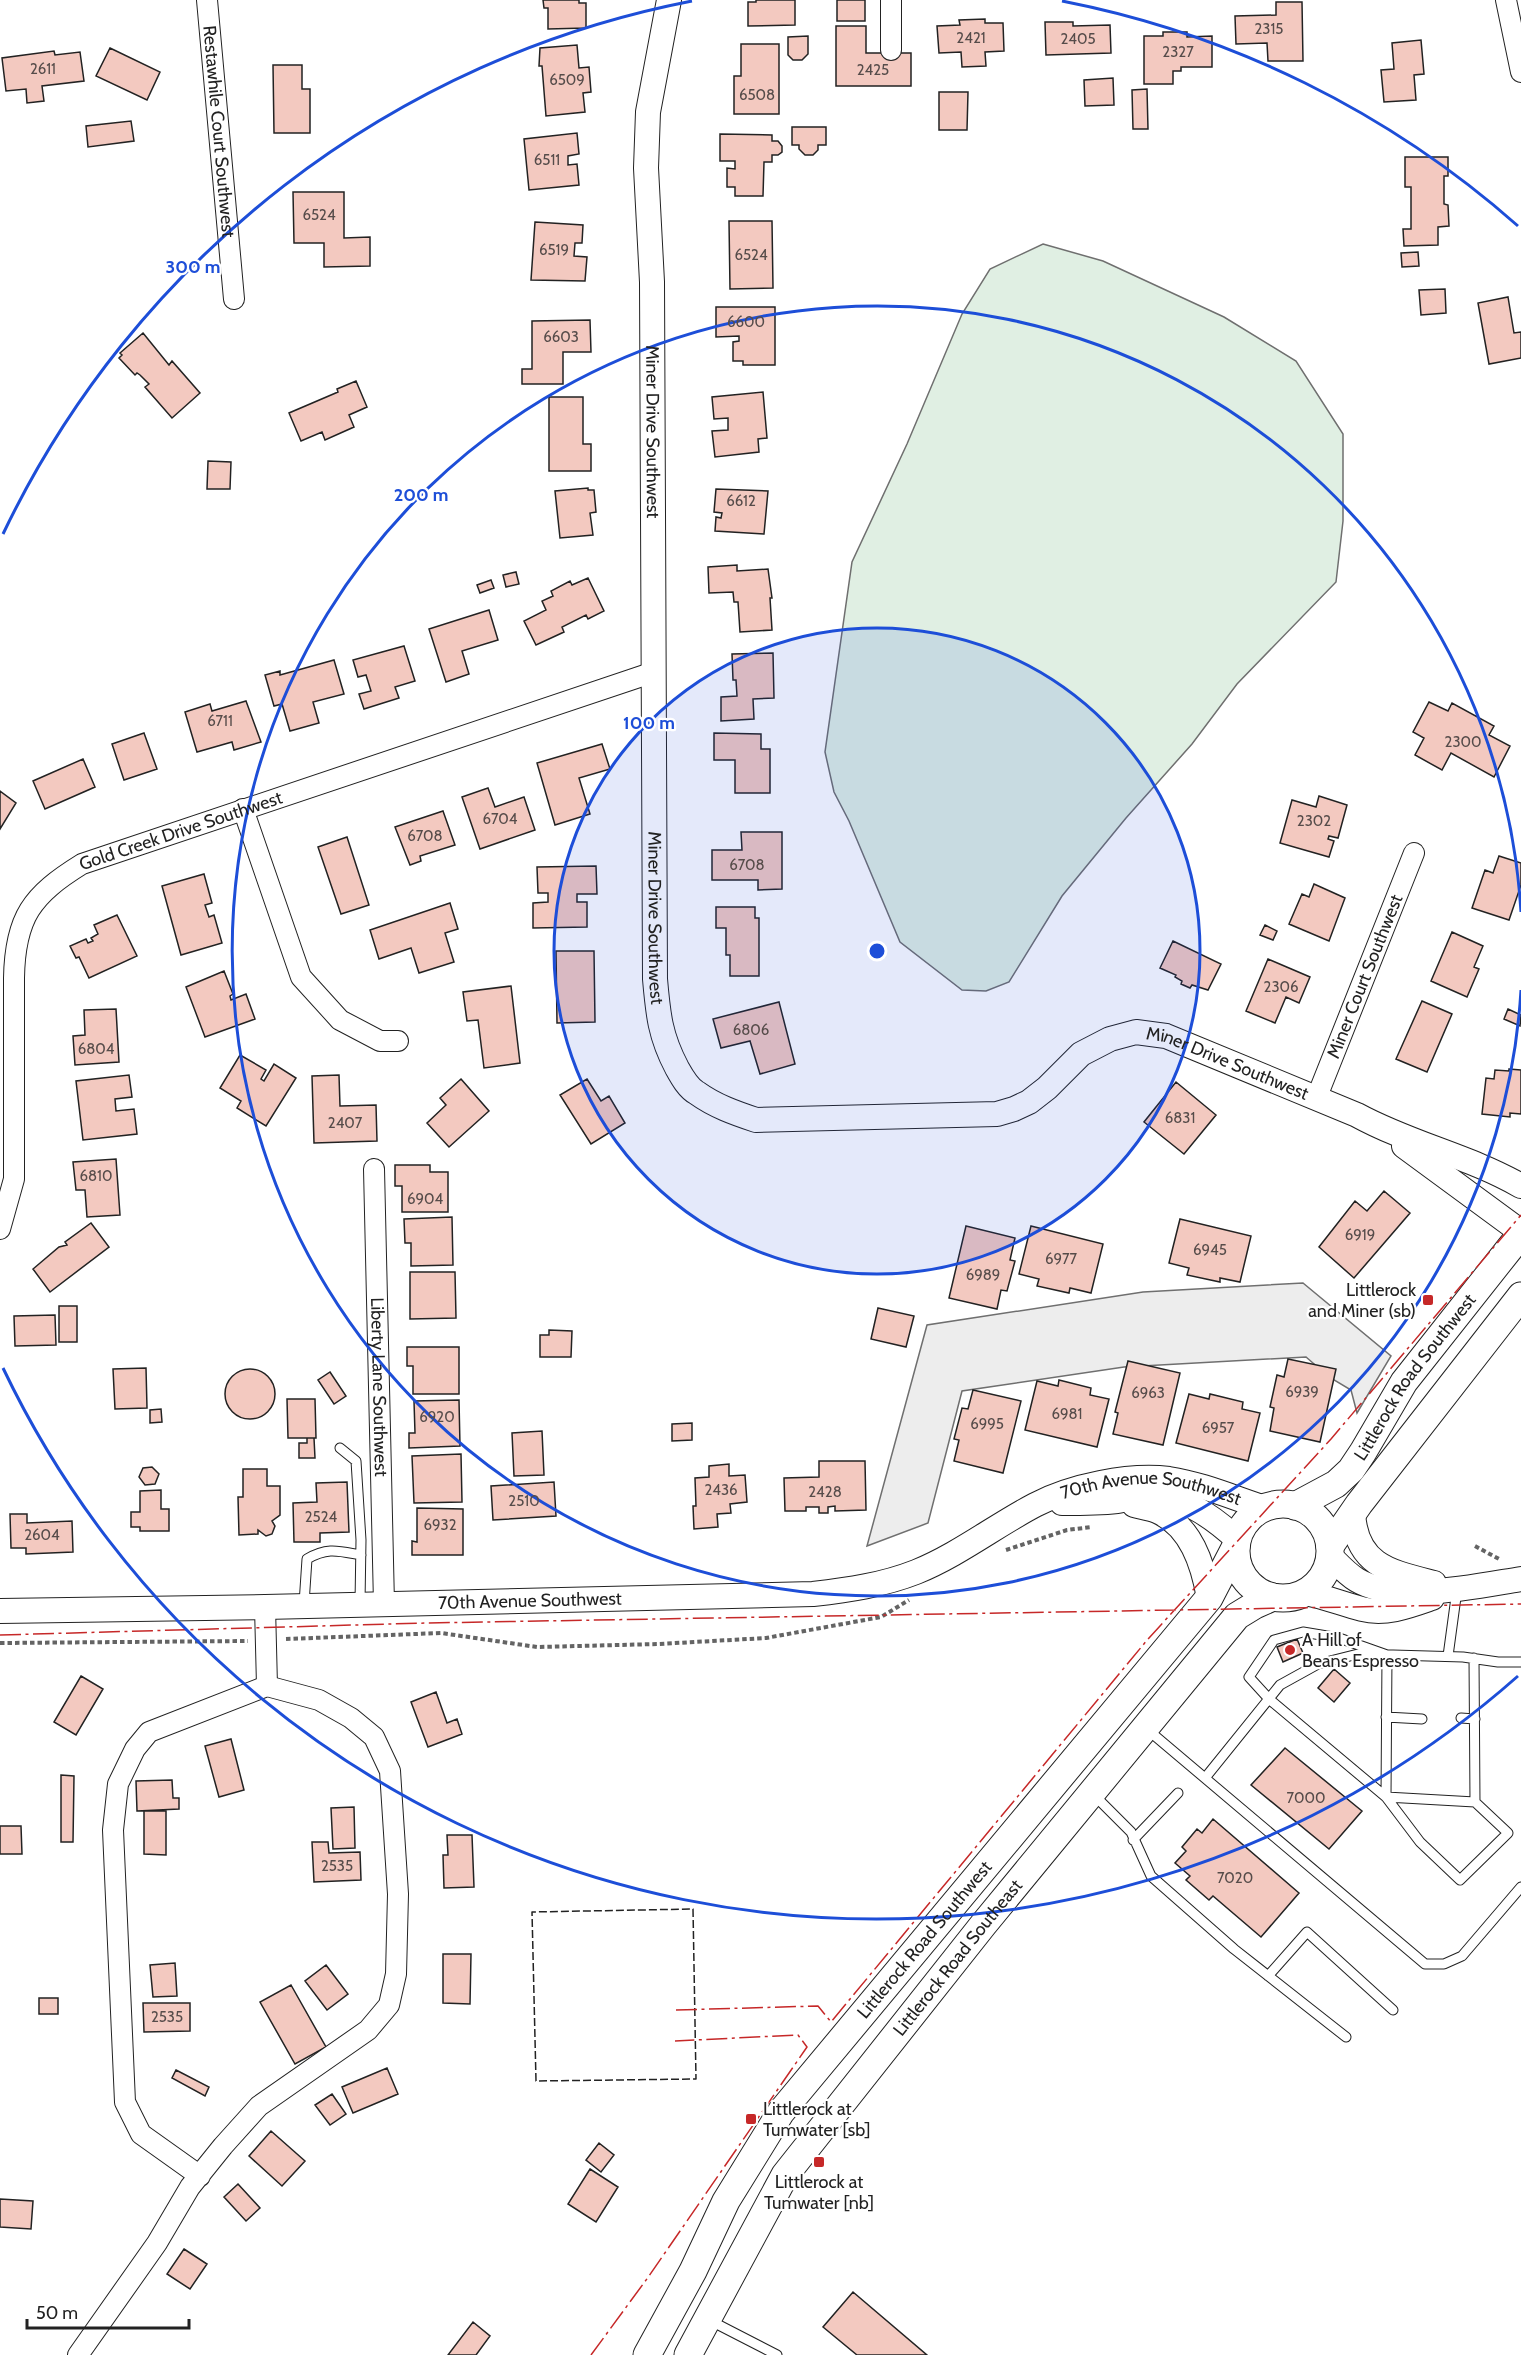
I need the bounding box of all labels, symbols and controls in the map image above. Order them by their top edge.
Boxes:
house number: 2315 [1255,20,1283,38]
street label: Restawhile Court Southwest [198,24,239,239]
house number: 2421 [956,29,986,47]
house number: 2405 [1060,30,1096,48]
house number: 2327 [1162,43,1194,61]
house number: 2611 [30,60,56,78]
house number: 2425 [857,61,889,79]
house number: 6509 [549,71,585,89]
house number: 6508 [739,86,775,104]
house number: 6511 [534,151,560,169]
house number: 6524 [302,206,336,224]
house number: 6519 [539,241,569,259]
house number: 6524 [734,246,768,264]
text: 300 m [166,256,220,278]
house number: 6600 [727,313,765,331]
house number: 6603 [543,328,579,346]
street label: Miner Drive Southwest [641,345,664,518]
text: 200 m [394,484,448,506]
house number: 6612 [726,492,756,510]
house number: 6711 [207,712,233,730]
text: 100 m [623,712,675,734]
house number: 2300 [1445,733,1481,751]
street label: Gold Creek Drive Southwest [76,787,285,875]
house number: 6704 [483,810,518,828]
house number: 2302 [1297,812,1331,830]
house number: 6708 [407,827,443,845]
street label: Miner Drive Southwest [643,831,668,1006]
house number: 6708 [729,856,765,874]
street label: Miner Court Southwest [1322,891,1407,1062]
centre of rings [867,941,887,961]
house number: 2306 [1264,978,1298,996]
house number: 6806 [733,1021,769,1039]
street label: Miner Drive Southwest [1145,1022,1312,1105]
house number: 6804 [78,1040,115,1058]
house number: 6831 [1165,1109,1195,1127]
house number: 2407 [328,1114,363,1132]
house number: 6810 [80,1167,112,1185]
house number: 6904 [407,1190,443,1208]
house number: 6919 [1345,1226,1375,1244]
house number: 6945 [1193,1241,1227,1259]
house number: 6977 [1045,1250,1078,1268]
house number: 6989 [966,1266,1000,1284]
place label: Littlerock and Miner (sb) [1308,1279,1417,1322]
street label: Littlerock Road Southwest [1349,1289,1481,1465]
marker: Littlerock and Miner (sb) [1421,1293,1435,1307]
street label: Liberty Lane Southwest [366,1297,392,1477]
house number: 6939 [1285,1383,1319,1401]
house number: 6963 [1131,1384,1165,1402]
house number: 6981 [1051,1405,1083,1423]
house number: 6920 [419,1408,455,1426]
house number: 6995 [970,1415,1004,1433]
house number: 6957 [1202,1419,1235,1437]
street label: 70th Avenue Southwest [1058,1467,1244,1510]
house number: 2436 [704,1481,738,1499]
house number: 2428 [808,1483,842,1501]
house number: 2510 [508,1492,540,1510]
house number: 2524 [305,1508,338,1526]
house number: 6932 [423,1516,457,1534]
house number: 2604 [24,1526,60,1544]
street label: 70th Avenue Southwest [438,1588,622,1614]
place label: A Hill of Beans Espresso [1302,1629,1419,1672]
marker: A Hill of Beans Espresso [1283,1643,1297,1657]
house number: 7000 [1287,1789,1325,1807]
street label: Littlerock Road Southwest [853,1856,996,2023]
house number: 2535 [321,1857,353,1875]
house number: 7020 [1217,1869,1253,1887]
street label: Littlerock Road Southeast [888,1875,1027,2040]
house number: 2535 [151,2008,183,2026]
place label: Littlerock at Tumwater [sb] [763,2098,870,2141]
marker: Littlerock at Tumwater [sb] [744,2112,758,2126]
marker: Littlerock at Tumwater [nb] [812,2155,826,2169]
place label: Littlerock at Tumwater [nb] [764,2171,874,2214]
scale bar [27,2292,189,2330]
text: 50 m [36,2302,78,2324]

